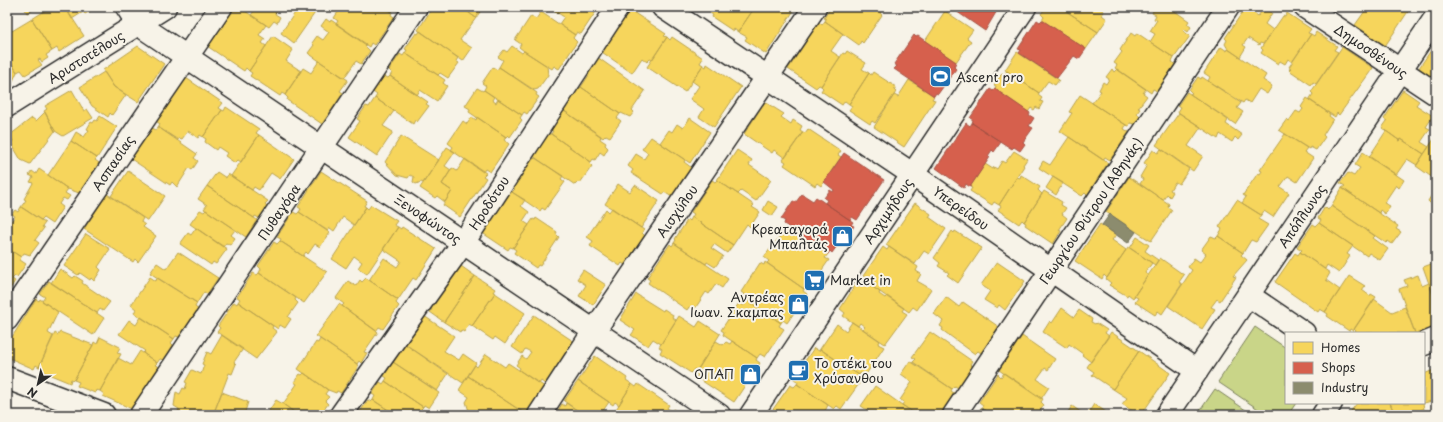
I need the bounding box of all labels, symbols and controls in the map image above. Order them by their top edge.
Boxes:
street label: Δημοσθένους [1331,19,1412,82]
street label: Αριστοτέλους [44,25,128,88]
sports icon: Ascent pro [928,64,954,90]
place label: Ascent pro [956,67,1023,86]
street label: Ασπασίας [87,131,138,194]
street label: Γεωργίου Φύτρου (Αθηνάς) [1034,134,1147,288]
street label: Ηροδότου [464,172,513,234]
street label: Αρχιμήδους [858,174,917,248]
street label: Πυθαγόρα [253,179,305,244]
street label: Αισχύλου [651,180,702,241]
street label: Απόλλωνος [1273,180,1330,251]
street label: Υπερείδου [929,181,993,234]
street label: Ξενοφώντος [391,189,466,248]
place label: Κρεαταγορά Μπαλτάς [751,219,828,253]
shop icon: Κρεαταγορά Μπαλτάς [830,223,856,249]
supermarket icon: Market in [801,267,827,293]
place label: Market in [830,270,891,289]
place label: Αντρέας Ιωαν. Σκαμπας [690,287,784,321]
shop icon: Αντρέας Ιωαν. Σκαμπας [786,291,812,317]
legend [1285,332,1425,404]
text: Homes [1321,338,1360,356]
place label: Το στέκι του Χρύσανθου [814,353,892,387]
cafe icon: Το στέκι του Χρύσανθου [786,357,812,383]
text: Shops [1321,358,1356,376]
shop icon: ΟΠΑΠ [737,361,763,387]
north arrow [18,364,58,404]
place label: ΟΠΑΠ [694,364,734,383]
text: Industry [1321,378,1369,396]
text: N [24,383,40,402]

